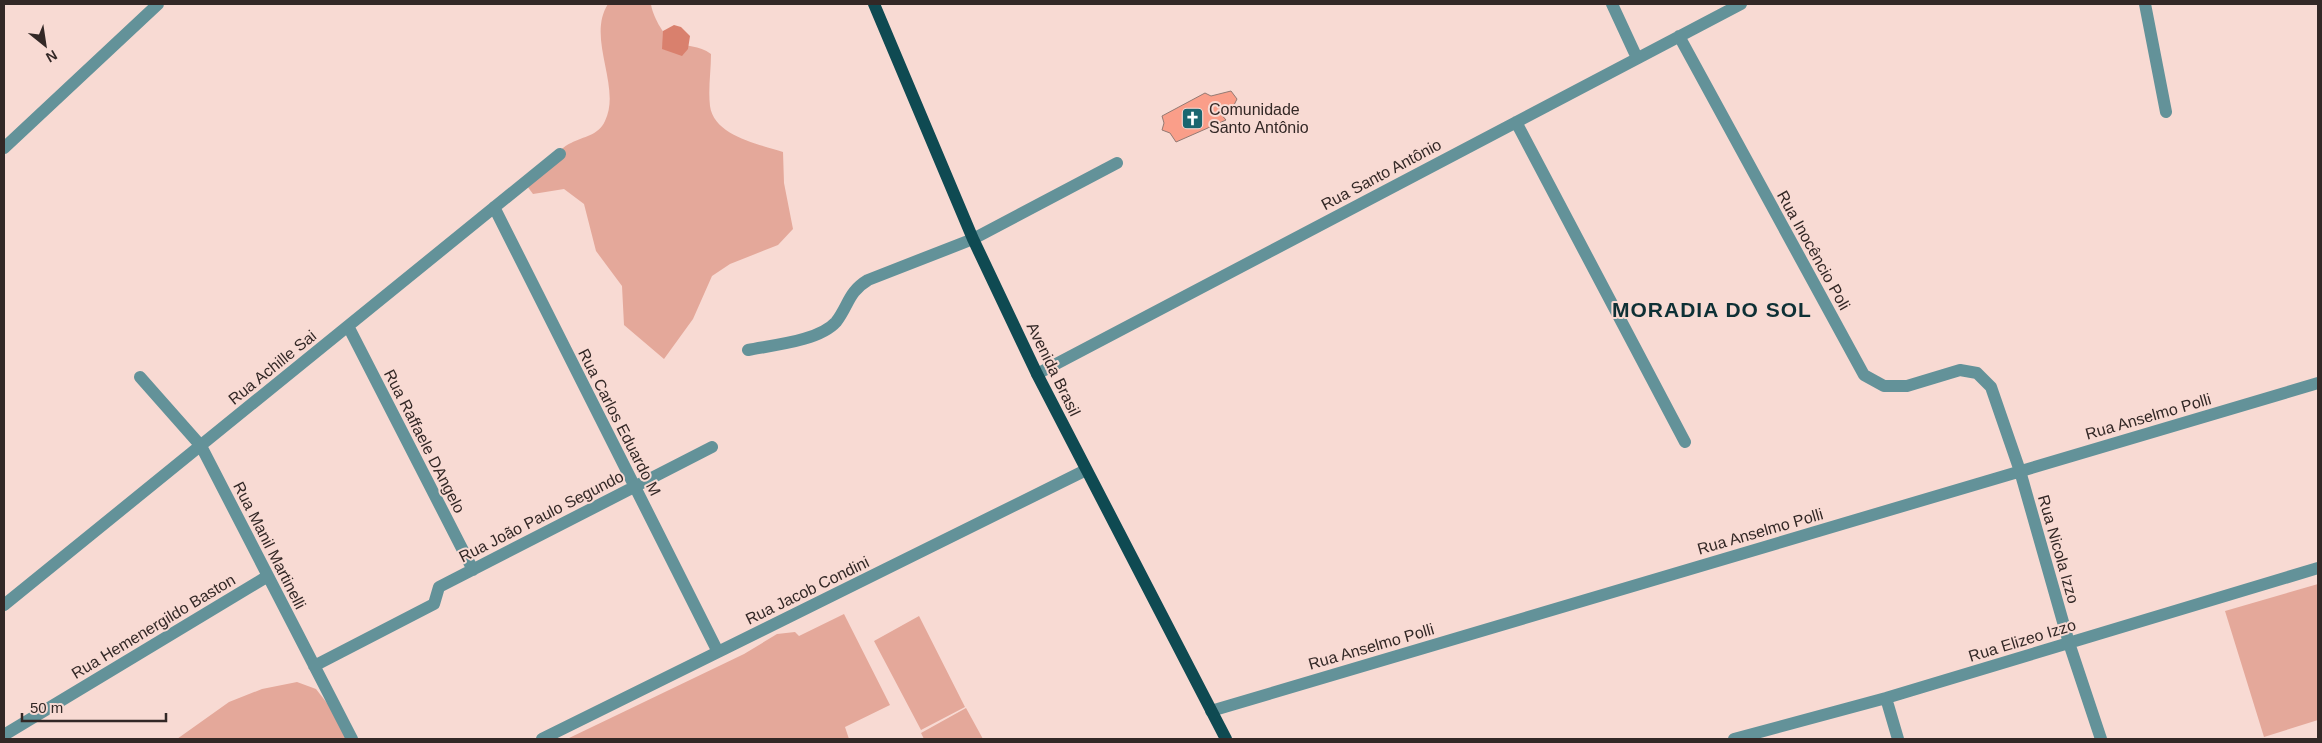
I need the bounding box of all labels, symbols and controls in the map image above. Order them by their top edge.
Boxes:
north arrow [20,20,70,70]
text: N [43,47,60,66]
place label: Comunidade Santo Antônio [1209,101,1309,136]
church icon: Comunidade Santo Antônio [1181,106,1205,130]
street label: Rua Santo Antônio [1318,136,1444,213]
street label: Rua Inocêncio Poli [1774,188,1853,313]
district label: MORADIA DO SOL [1612,298,1812,321]
street label: Avenida Brasil [1024,320,1084,419]
street label: Rua Achille Sai [225,327,319,408]
street label: Rua Carlos Eduardo M [575,346,664,499]
street label: Rua Raffaele DAngelo [381,367,468,516]
street label: Rua Anselmo Polli [2083,390,2213,443]
street label: Rua João Paulo Segundo [456,467,626,565]
street label: Rua Manil Martinelli [230,479,309,612]
street label: Rua Nicola Izzo [2035,493,2082,605]
street label: Rua Anselmo Polli [1695,505,1825,558]
street label: Rua Jacob Condini [743,553,872,628]
street label: Rua Hemenergildo Baston [68,571,238,682]
street label: Rua Elizeo Izzo [1967,616,2078,665]
street label: Rua Anselmo Polli [1306,620,1436,673]
scale bar [22,690,166,722]
text: 50 m [30,699,63,716]

